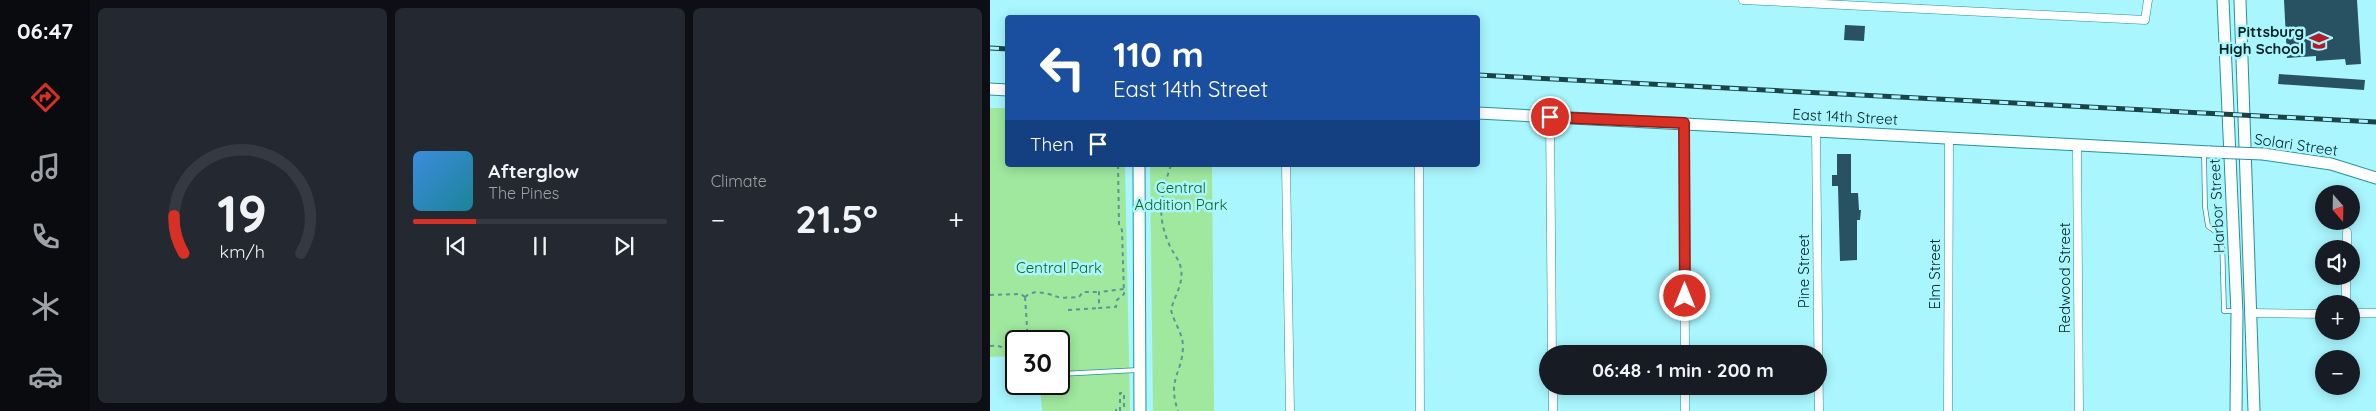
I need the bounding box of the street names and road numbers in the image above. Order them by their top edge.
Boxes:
street label: East 14th Street [1792,104,1898,129]
street label: Solari Street [2253,129,2339,160]
street label: Harbor Street [2205,158,2228,254]
street label: Redwood Street [2055,222,2074,334]
street label: Pine Street [1794,234,1813,308]
street label: Elm Street [1925,239,1944,309]

